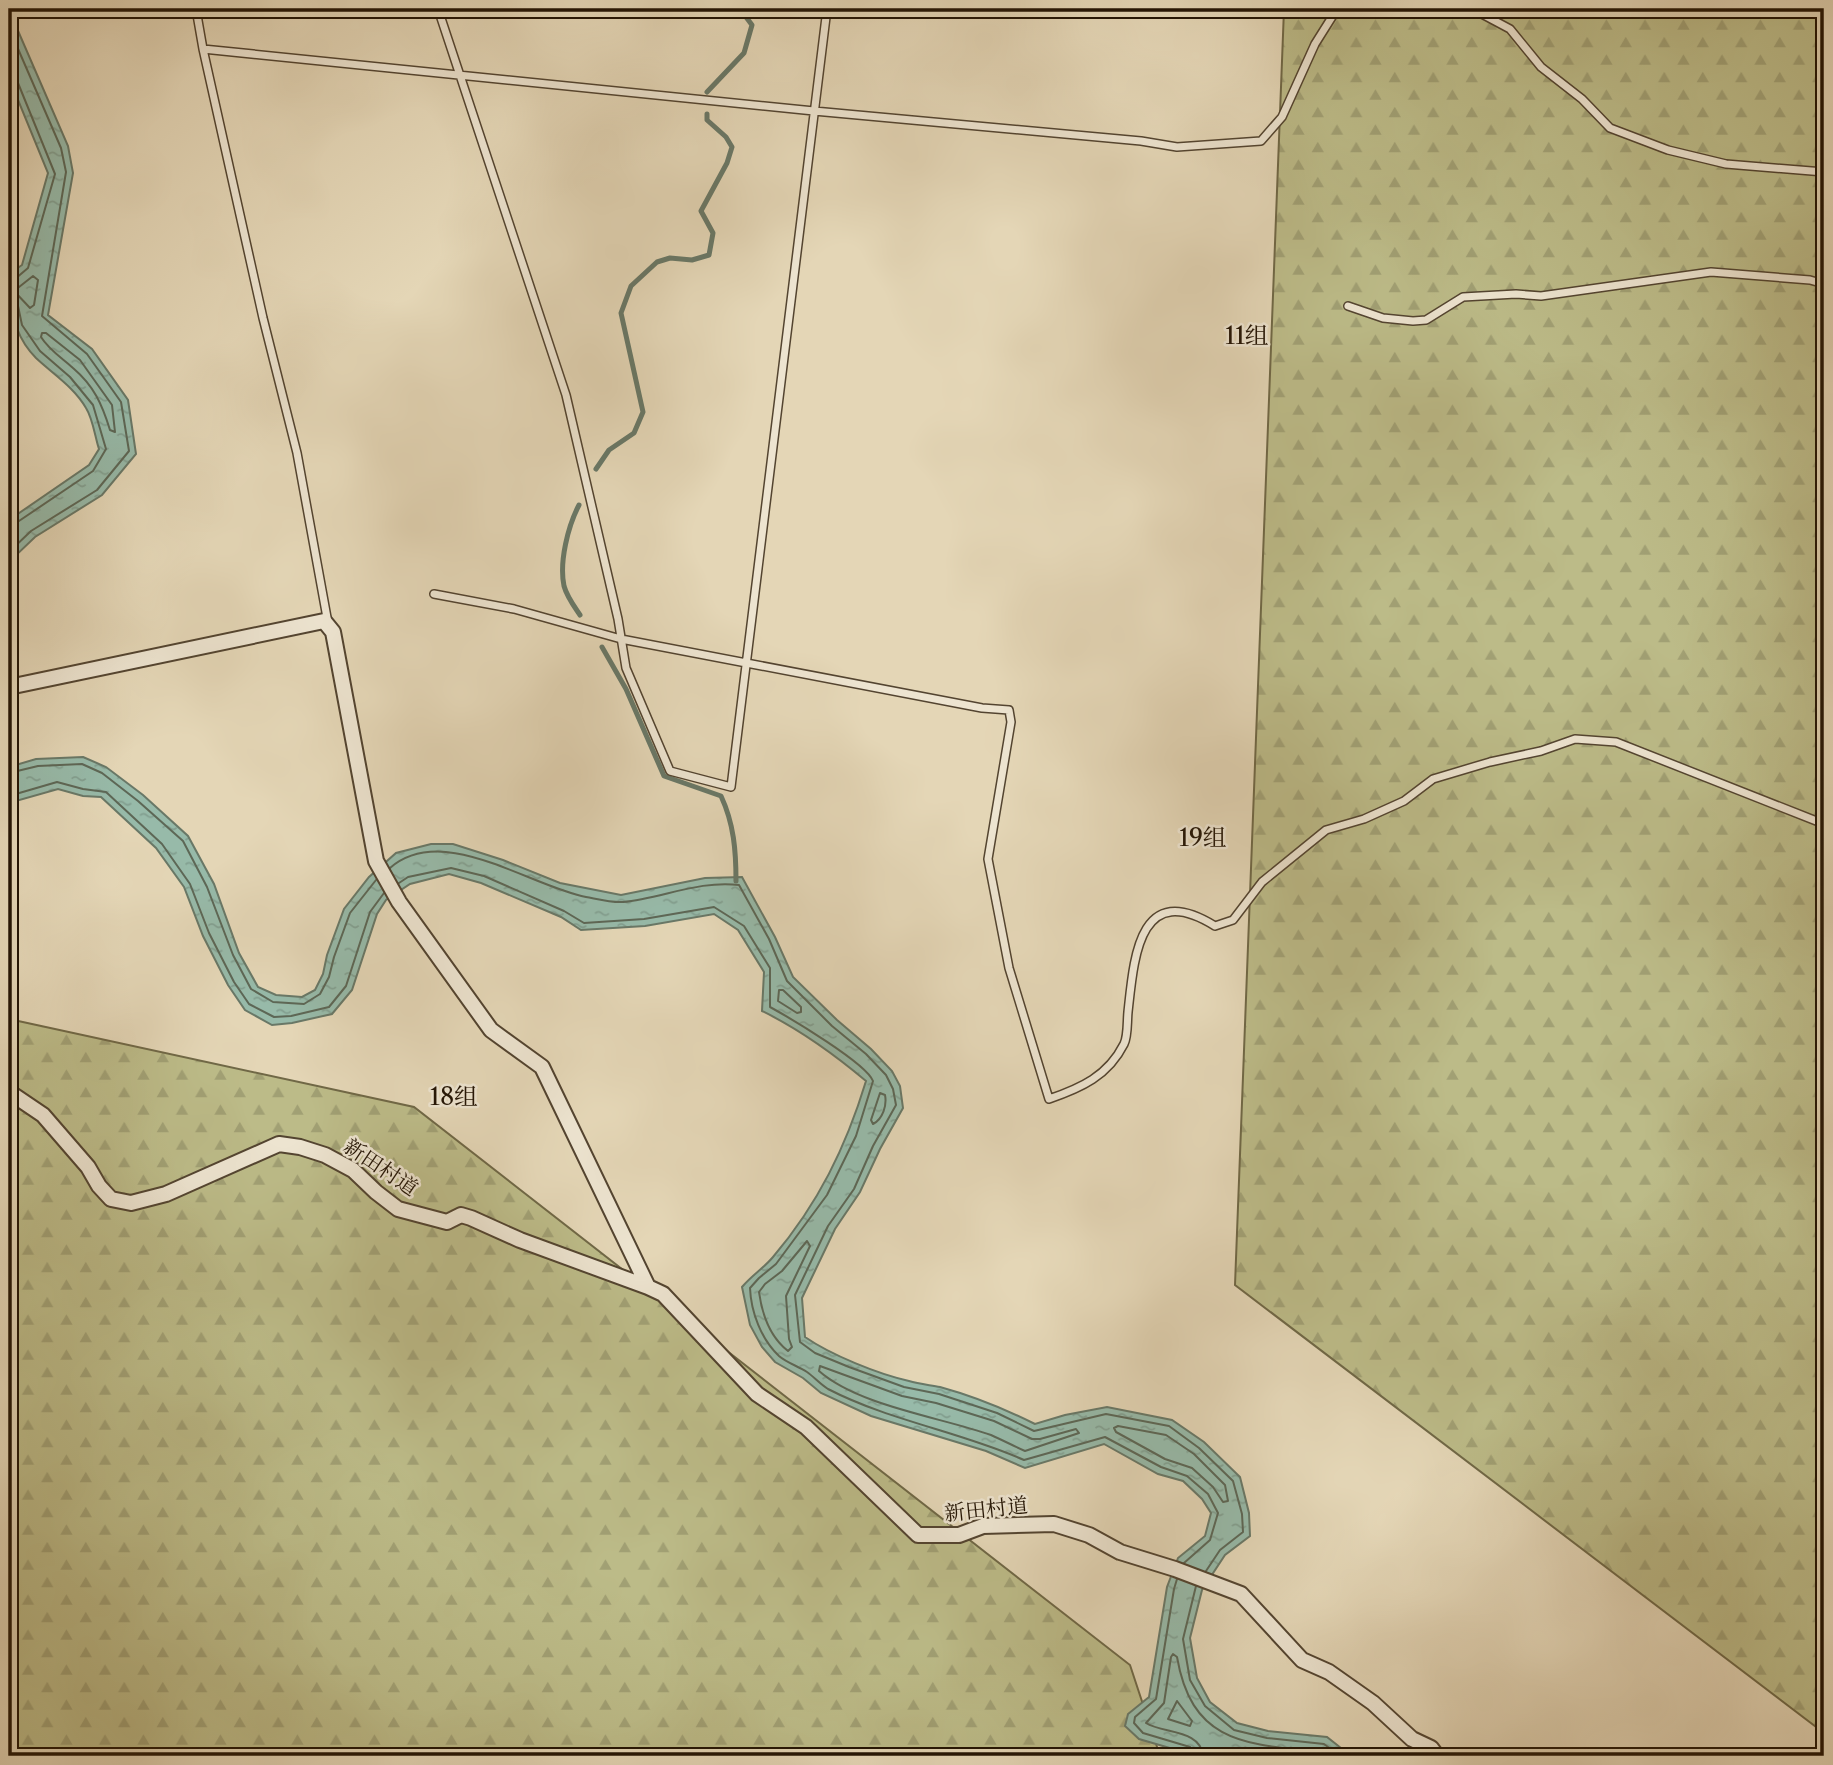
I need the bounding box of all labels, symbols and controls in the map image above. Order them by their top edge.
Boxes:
district label: 11组 [1225,321,1269,350]
district label: 19组 [1179,823,1227,852]
district label: 18组 [430,1082,478,1111]
street label: 新田村道 [339,1133,423,1201]
street label: 新田村道 [943,1492,1029,1526]

